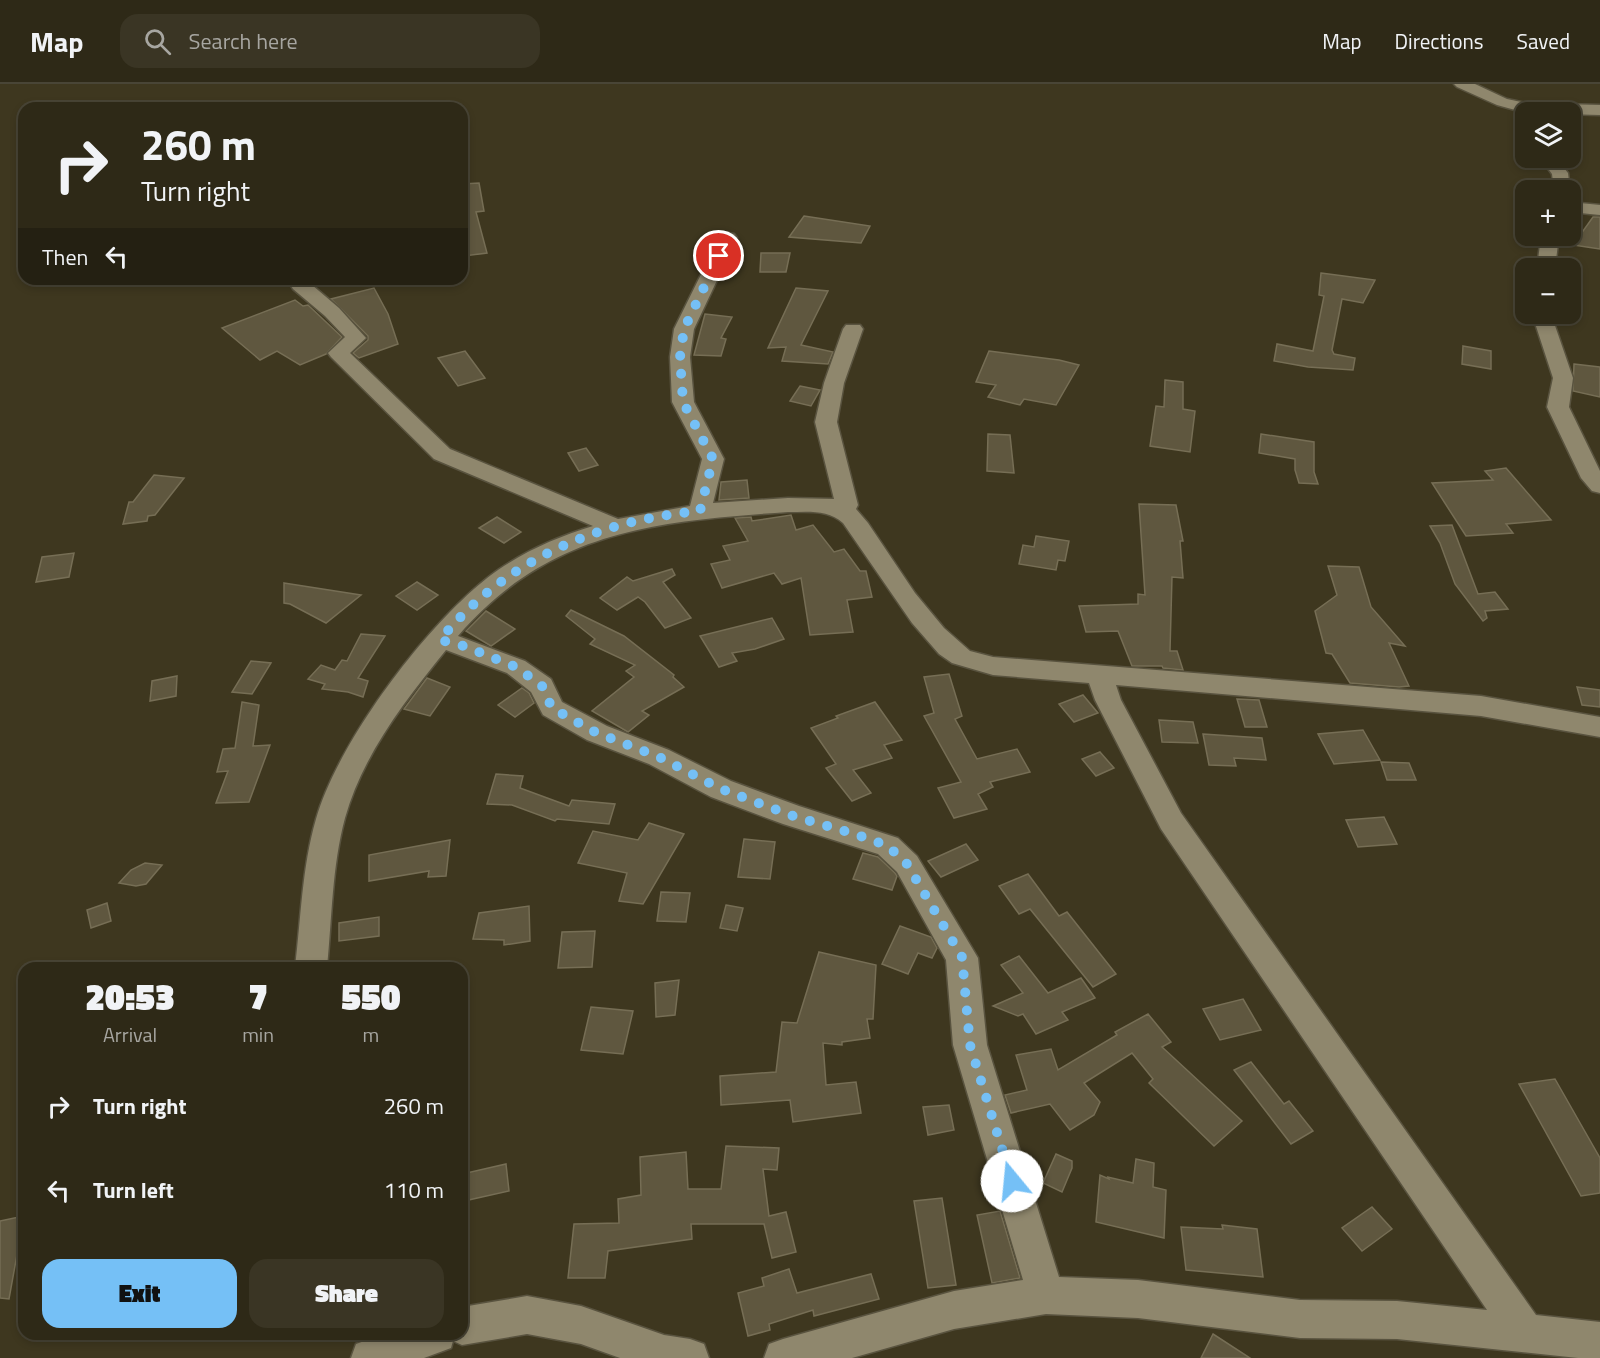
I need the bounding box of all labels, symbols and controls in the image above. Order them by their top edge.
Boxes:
search box [120,14,540,68]
text: Map [30,20,84,63]
text: Search here [189,24,298,58]
icon: search [141,25,174,58]
text: Map [1322,25,1362,57]
text: Directions [1395,25,1484,57]
text: Saved [1517,25,1570,57]
map controls [1515,102,1581,324]
button: layers [1515,102,1581,168]
text: 260 m [141,112,256,176]
icon: right [42,126,120,204]
text: Turn right [141,170,250,211]
button: + [1515,180,1581,246]
pin [693,230,744,281]
icon: arrive [702,239,735,272]
text: Then [42,240,88,274]
icon: left [100,240,133,273]
button: − [1515,258,1581,324]
text: 20:53 [85,969,175,1024]
text: 7 [248,969,268,1024]
text: 550 [341,969,401,1024]
text: Arrival [103,1019,157,1050]
text: min [242,1019,274,1050]
text: m [363,1019,379,1050]
text: Turn right [93,1089,187,1123]
text: 260 m [384,1089,444,1123]
icon: right [42,1090,75,1123]
position arrow [980,1149,1044,1213]
text: Turn left [93,1173,174,1207]
text: 110 m [384,1173,444,1207]
icon: left [42,1174,75,1207]
button: Exit [42,1259,237,1328]
button: Share [249,1259,444,1328]

